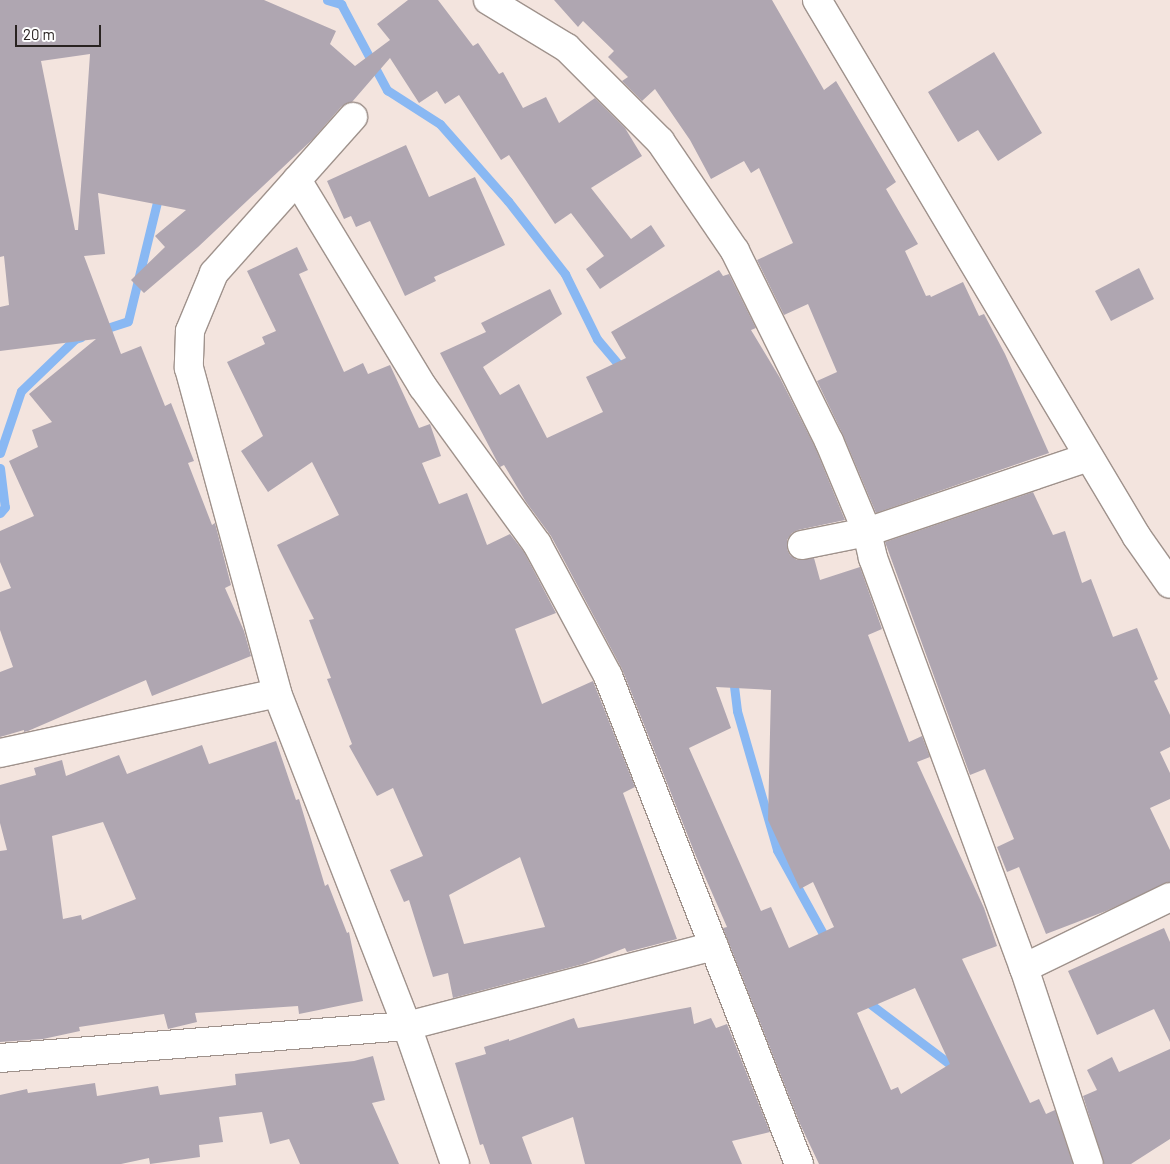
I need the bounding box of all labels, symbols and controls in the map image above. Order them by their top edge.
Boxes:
scale bar [18,15,104,47]
text: 20 m [23,25,55,43]

